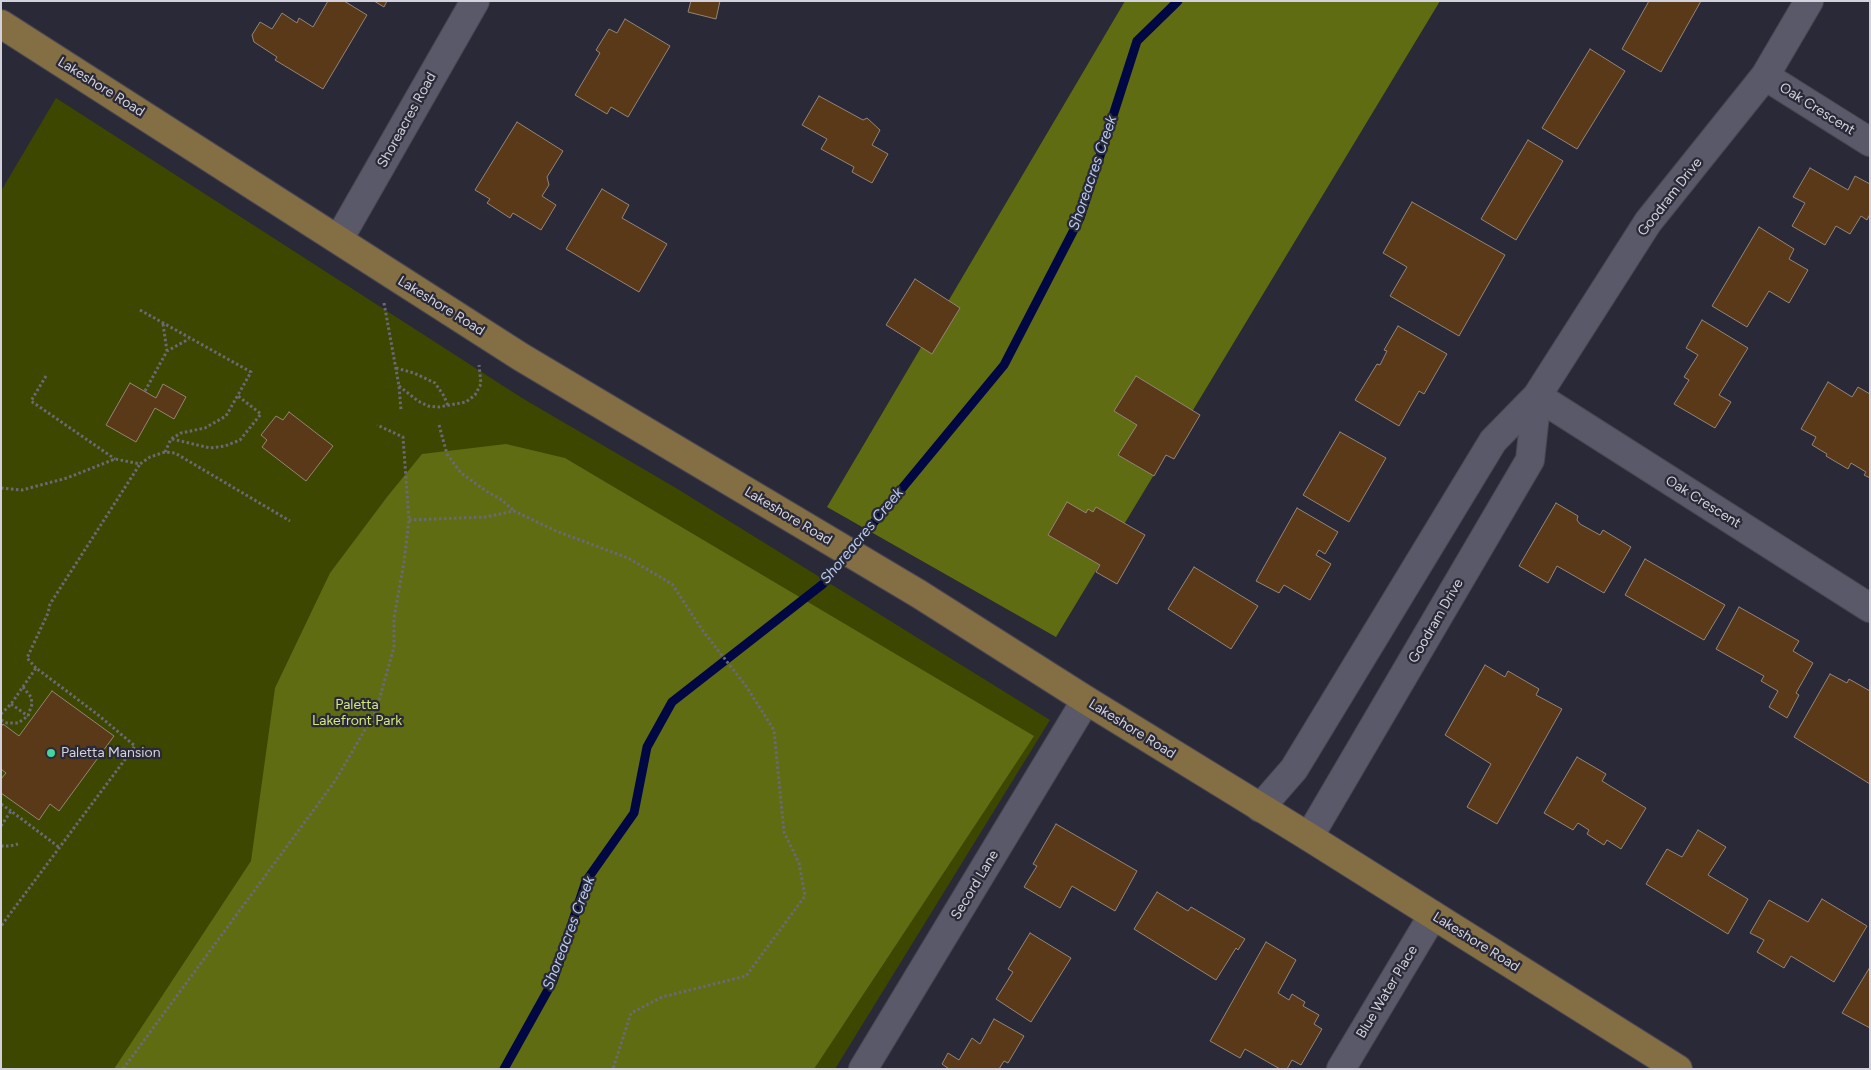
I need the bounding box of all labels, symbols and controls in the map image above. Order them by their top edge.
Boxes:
street label: Lakeshore Road [54,54,148,120]
street label: Shoreacres Road [374,69,440,171]
street label: Oak Crescent [1776,79,1858,139]
water label: Shoreacres Creek [1065,113,1121,233]
street label: Goodram Drive [1634,155,1706,239]
street label: Lakeshore Road [394,273,488,339]
street label: Oak Crescent [1662,472,1744,532]
street label: Lakeshore Road [741,483,835,549]
water label: Shoreacres Creek [816,484,908,588]
street label: Goodram Drive [1405,576,1467,666]
street label: Lakeshore Road [1085,696,1179,762]
park label: Paletta Lakefront Park [312,697,402,730]
place label: Paletta Mansion [61,745,160,761]
marker: Paletta Mansion [45,747,57,759]
street label: Secord Lane [948,847,1002,923]
water label: Shoreacres Creek [539,874,599,992]
street label: Lakeshore Road [1429,909,1523,975]
street label: Blue Water Place [1353,943,1421,1041]

